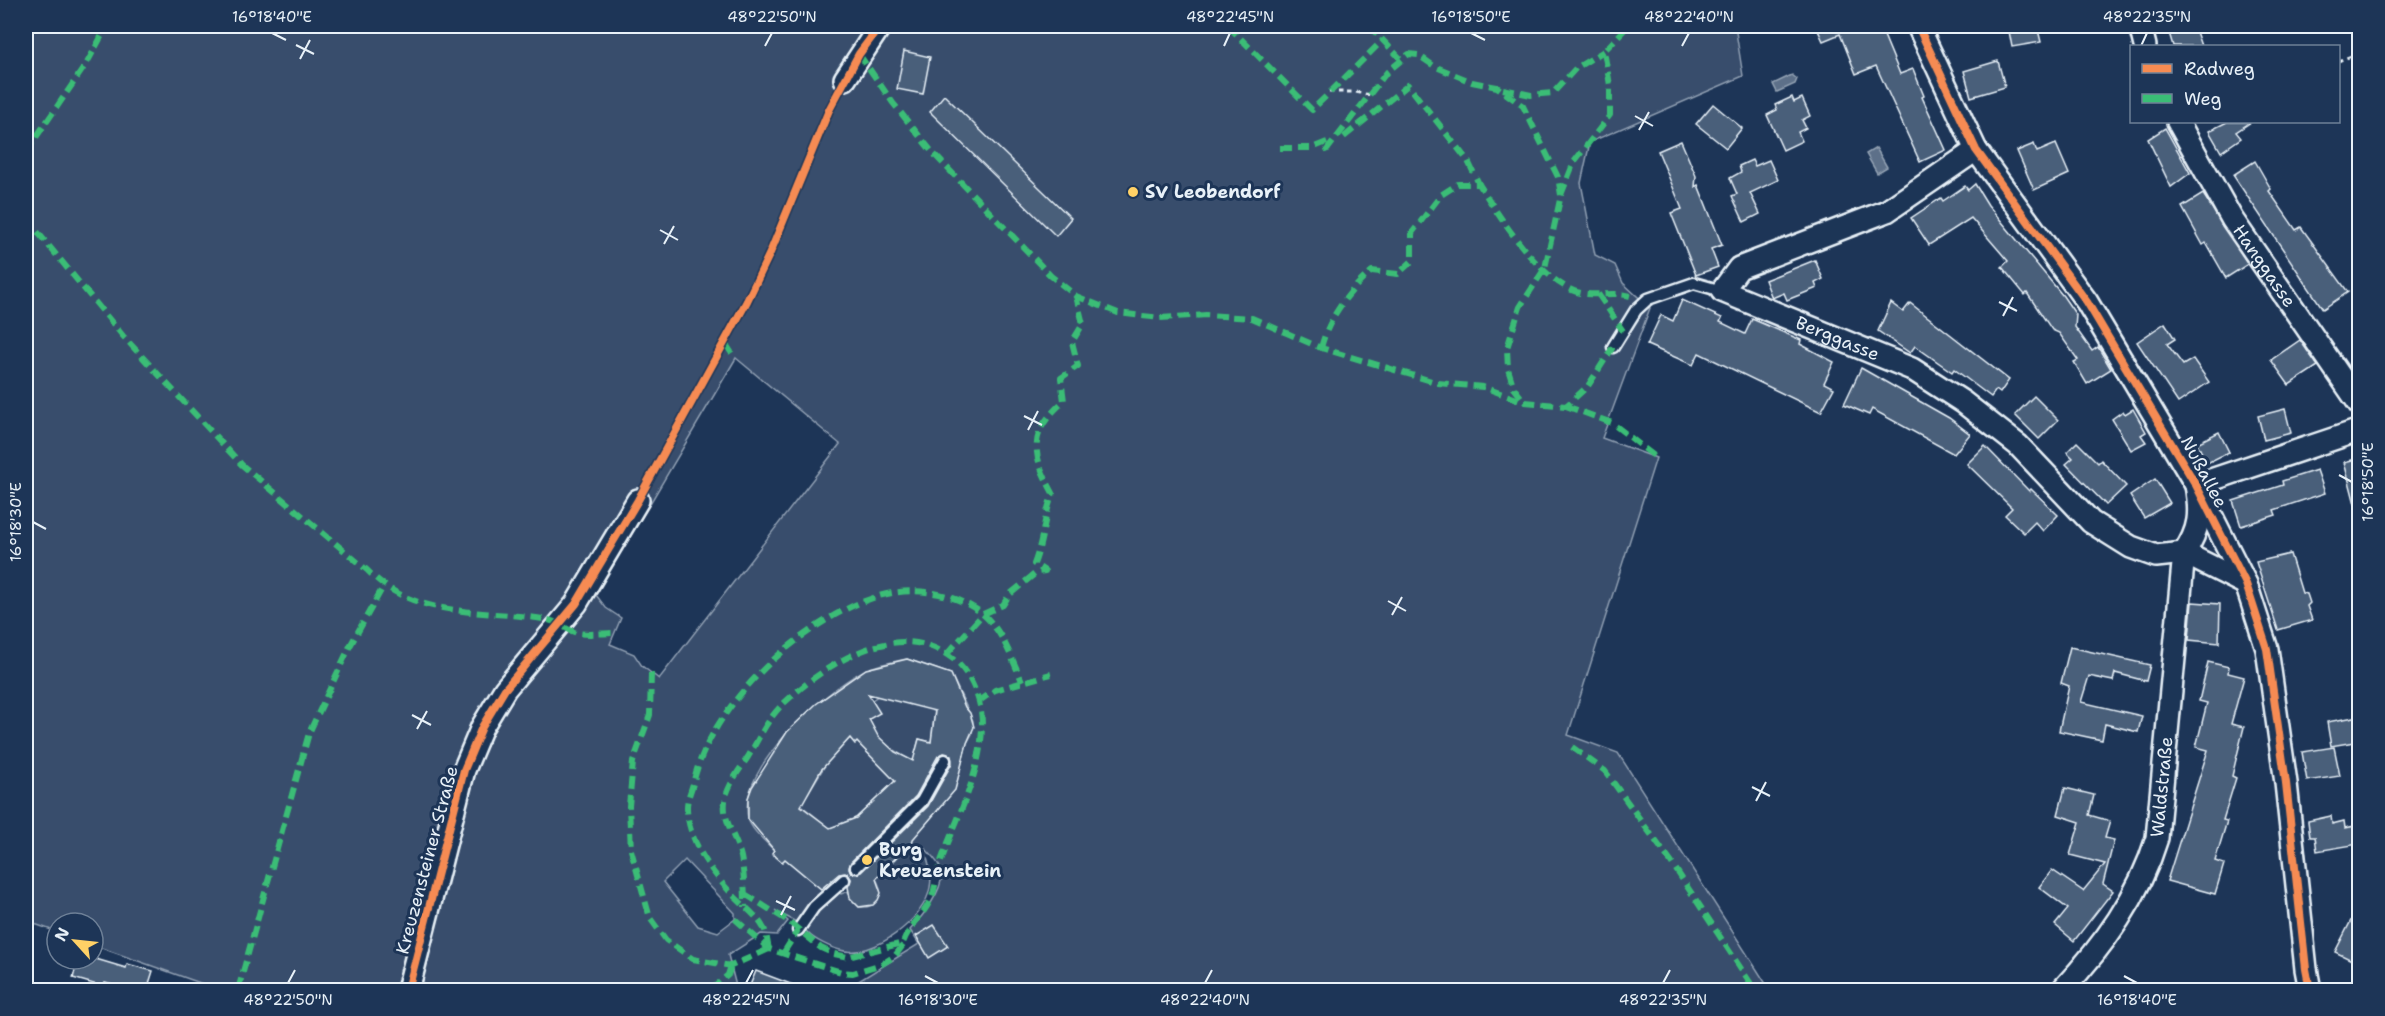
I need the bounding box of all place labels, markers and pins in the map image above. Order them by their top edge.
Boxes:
place label: SV Leobendorf [1145,180,1281,204]
marker: SV Leobendorf [1126,185,1140,199]
place label: Burg Kreuzenstein [879,838,1001,883]
marker: Burg Kreuzenstein [860,853,874,867]

